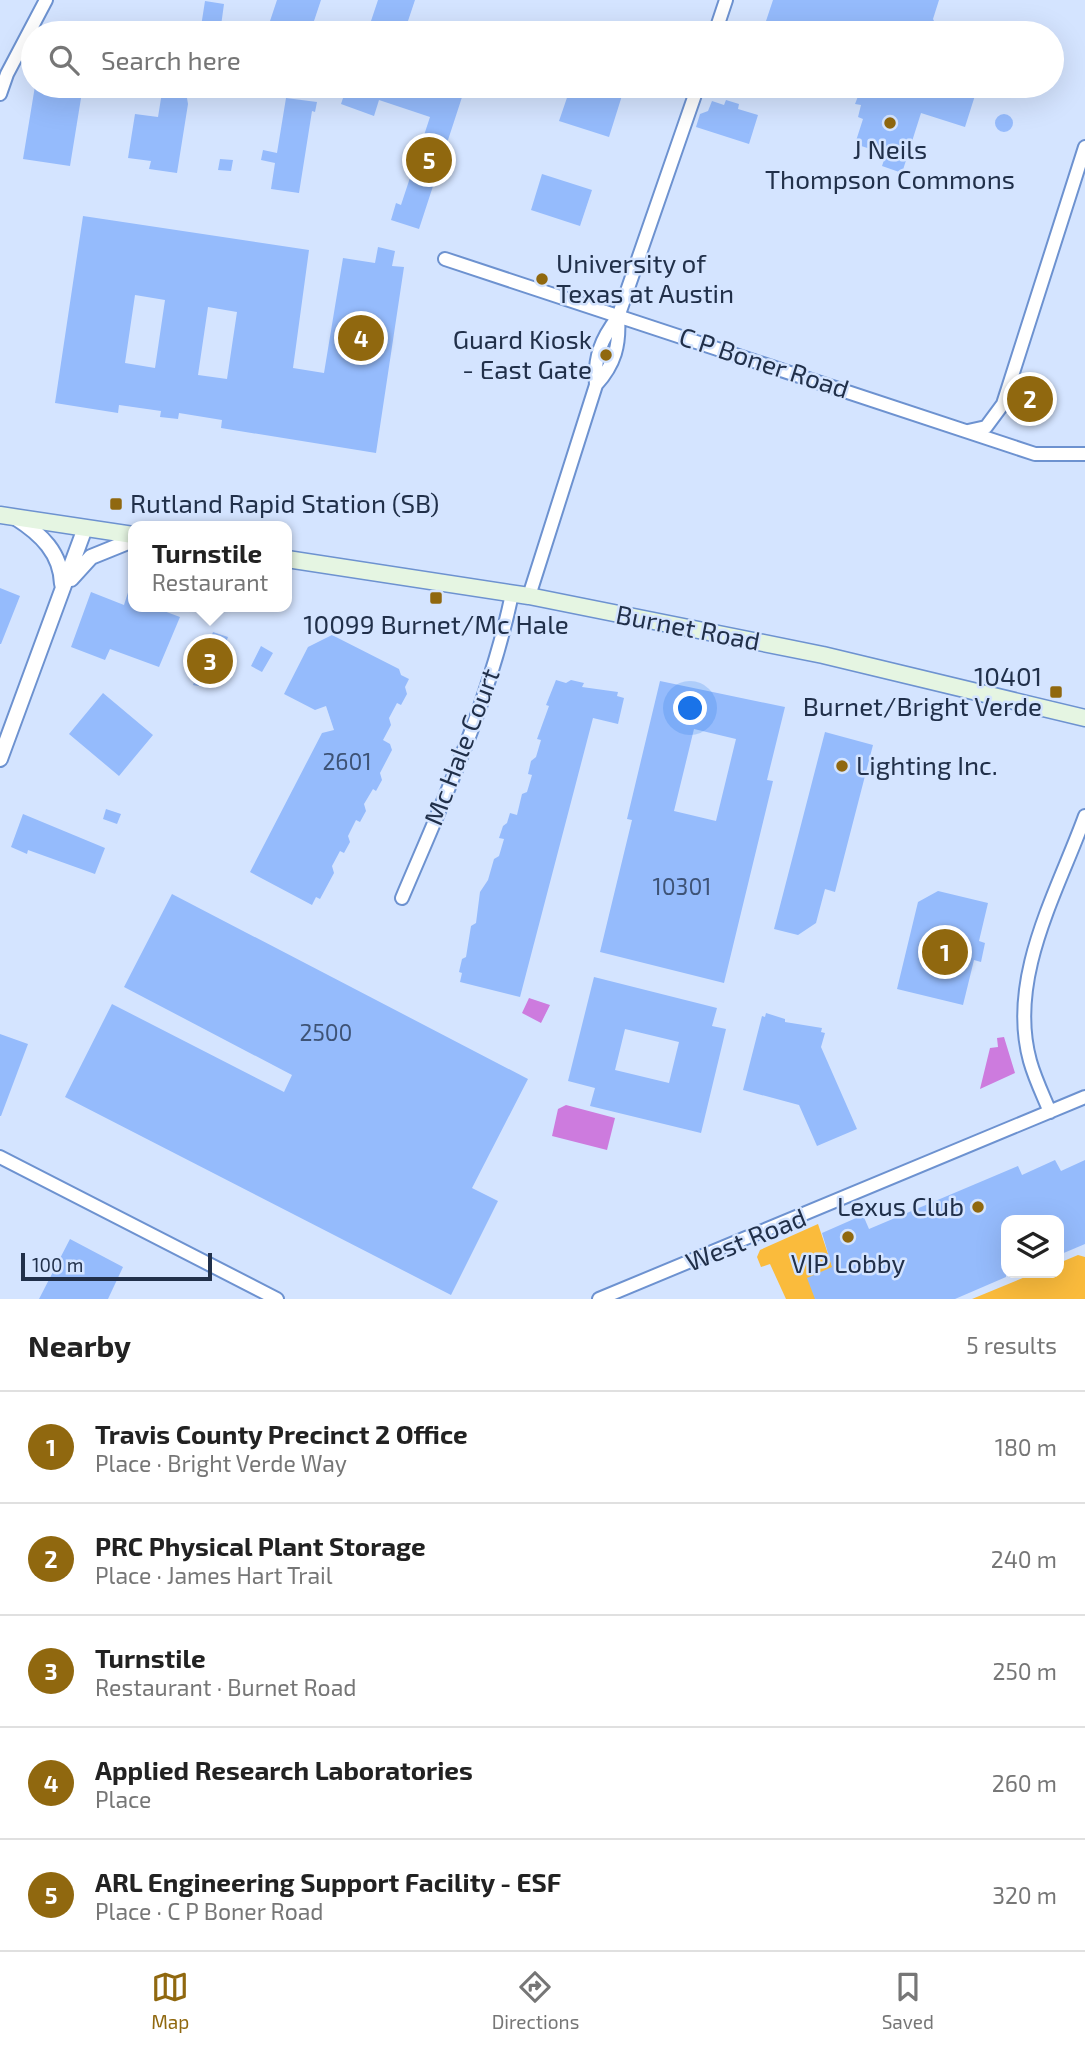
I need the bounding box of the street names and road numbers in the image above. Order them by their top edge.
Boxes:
street label: C P Boner Road [676,320,853,404]
street label: Burnet Road [614,597,763,656]
street label: Mc Hale Court [417,664,505,829]
street label: West Road [681,1200,810,1277]

